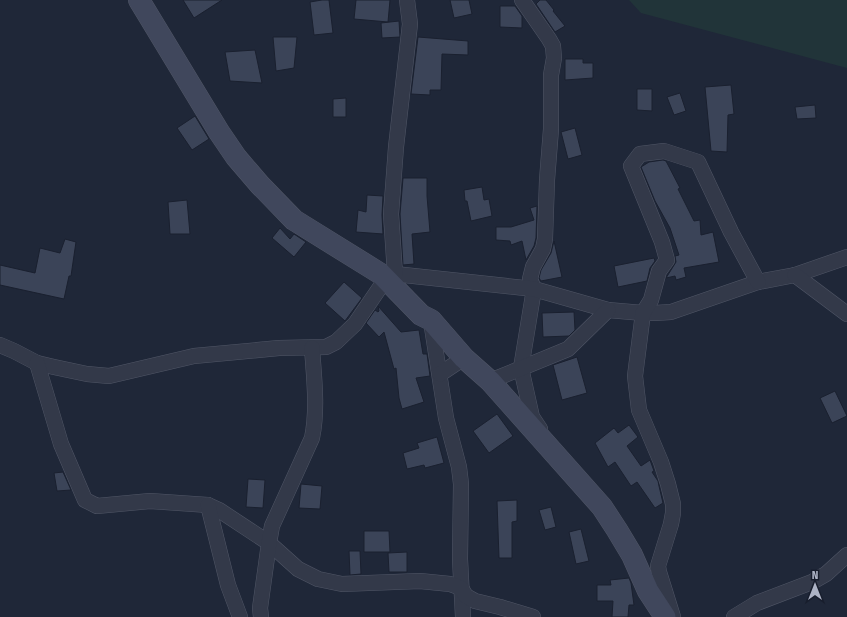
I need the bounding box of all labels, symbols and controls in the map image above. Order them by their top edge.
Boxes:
north arrow [795,565,835,605]
text: N [812,569,818,582]

